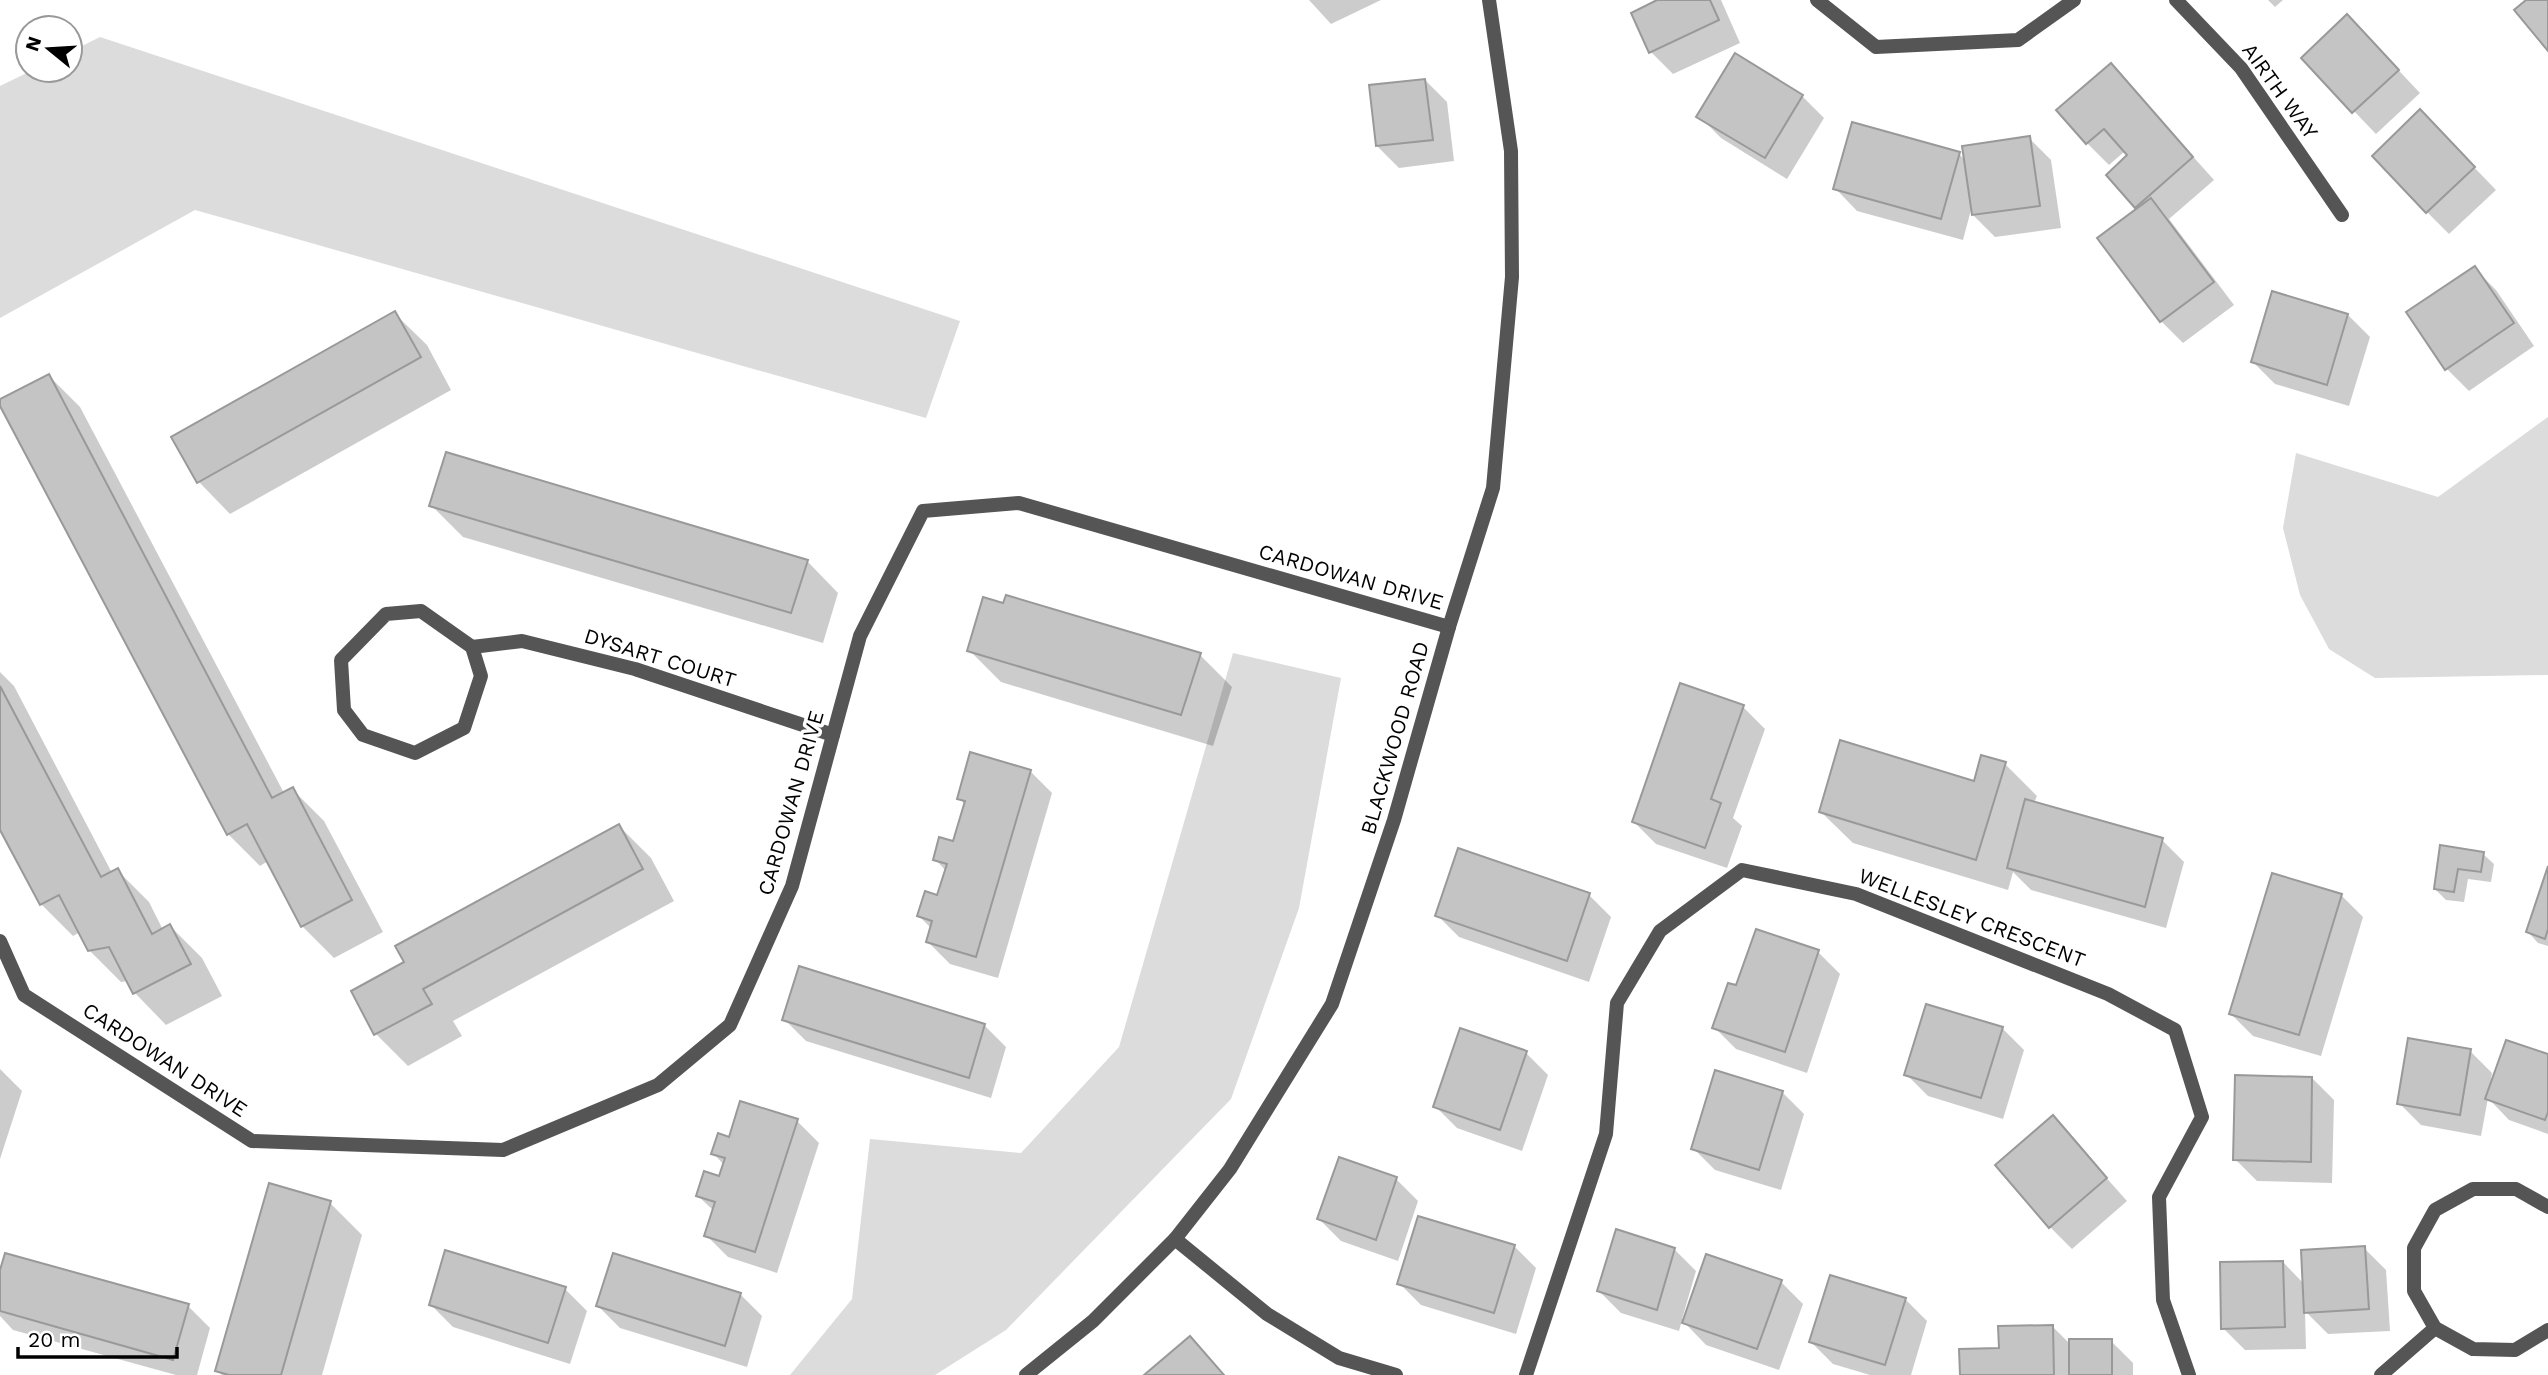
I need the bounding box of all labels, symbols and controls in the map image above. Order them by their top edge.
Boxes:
north arrow [14,14,84,84]
text: N [20,34,46,54]
street label: AIRTH WAY [2237,38,2324,143]
street label: CARDOWAN DRIVE [1256,538,1446,615]
street label: DYSART COURT [581,623,739,693]
street label: BLACKWOOD ROAD [1355,638,1434,837]
street label: CARDOWAN DRIVE [752,708,829,898]
street label: WELLESLEY CRESCENT [1855,863,2089,972]
street label: CARDOWAN DRIVE [78,997,252,1122]
scale bar [18,1316,177,1360]
text: 20 m [28,1327,80,1352]

